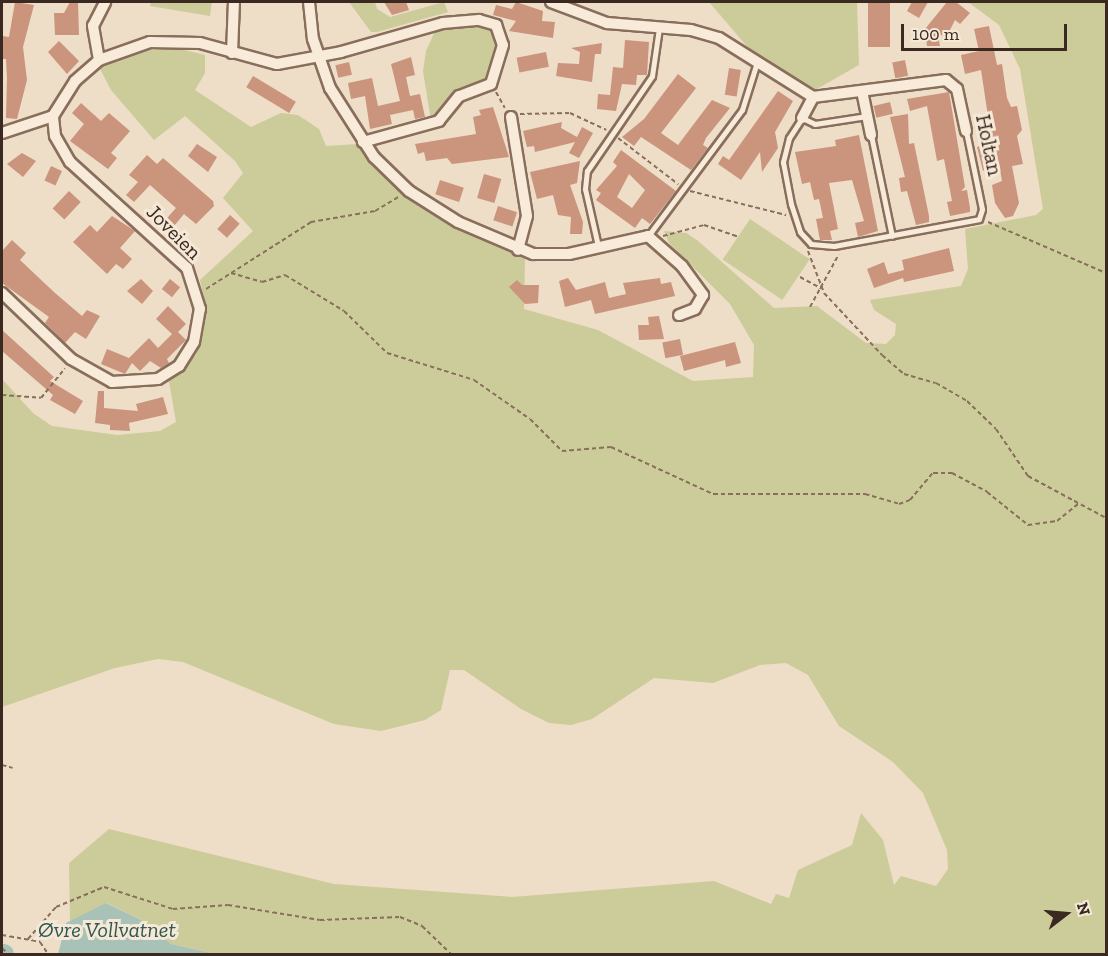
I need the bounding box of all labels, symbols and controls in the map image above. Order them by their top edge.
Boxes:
scale bar [904,12,1070,50]
text: 100 m [912,23,959,45]
street label: Holtan [970,112,1008,178]
street label: Joveien [141,199,207,265]
north arrow [1036,884,1096,944]
text: N [1073,900,1095,917]
water label: Øvre Vollvatnet [38,917,176,943]

